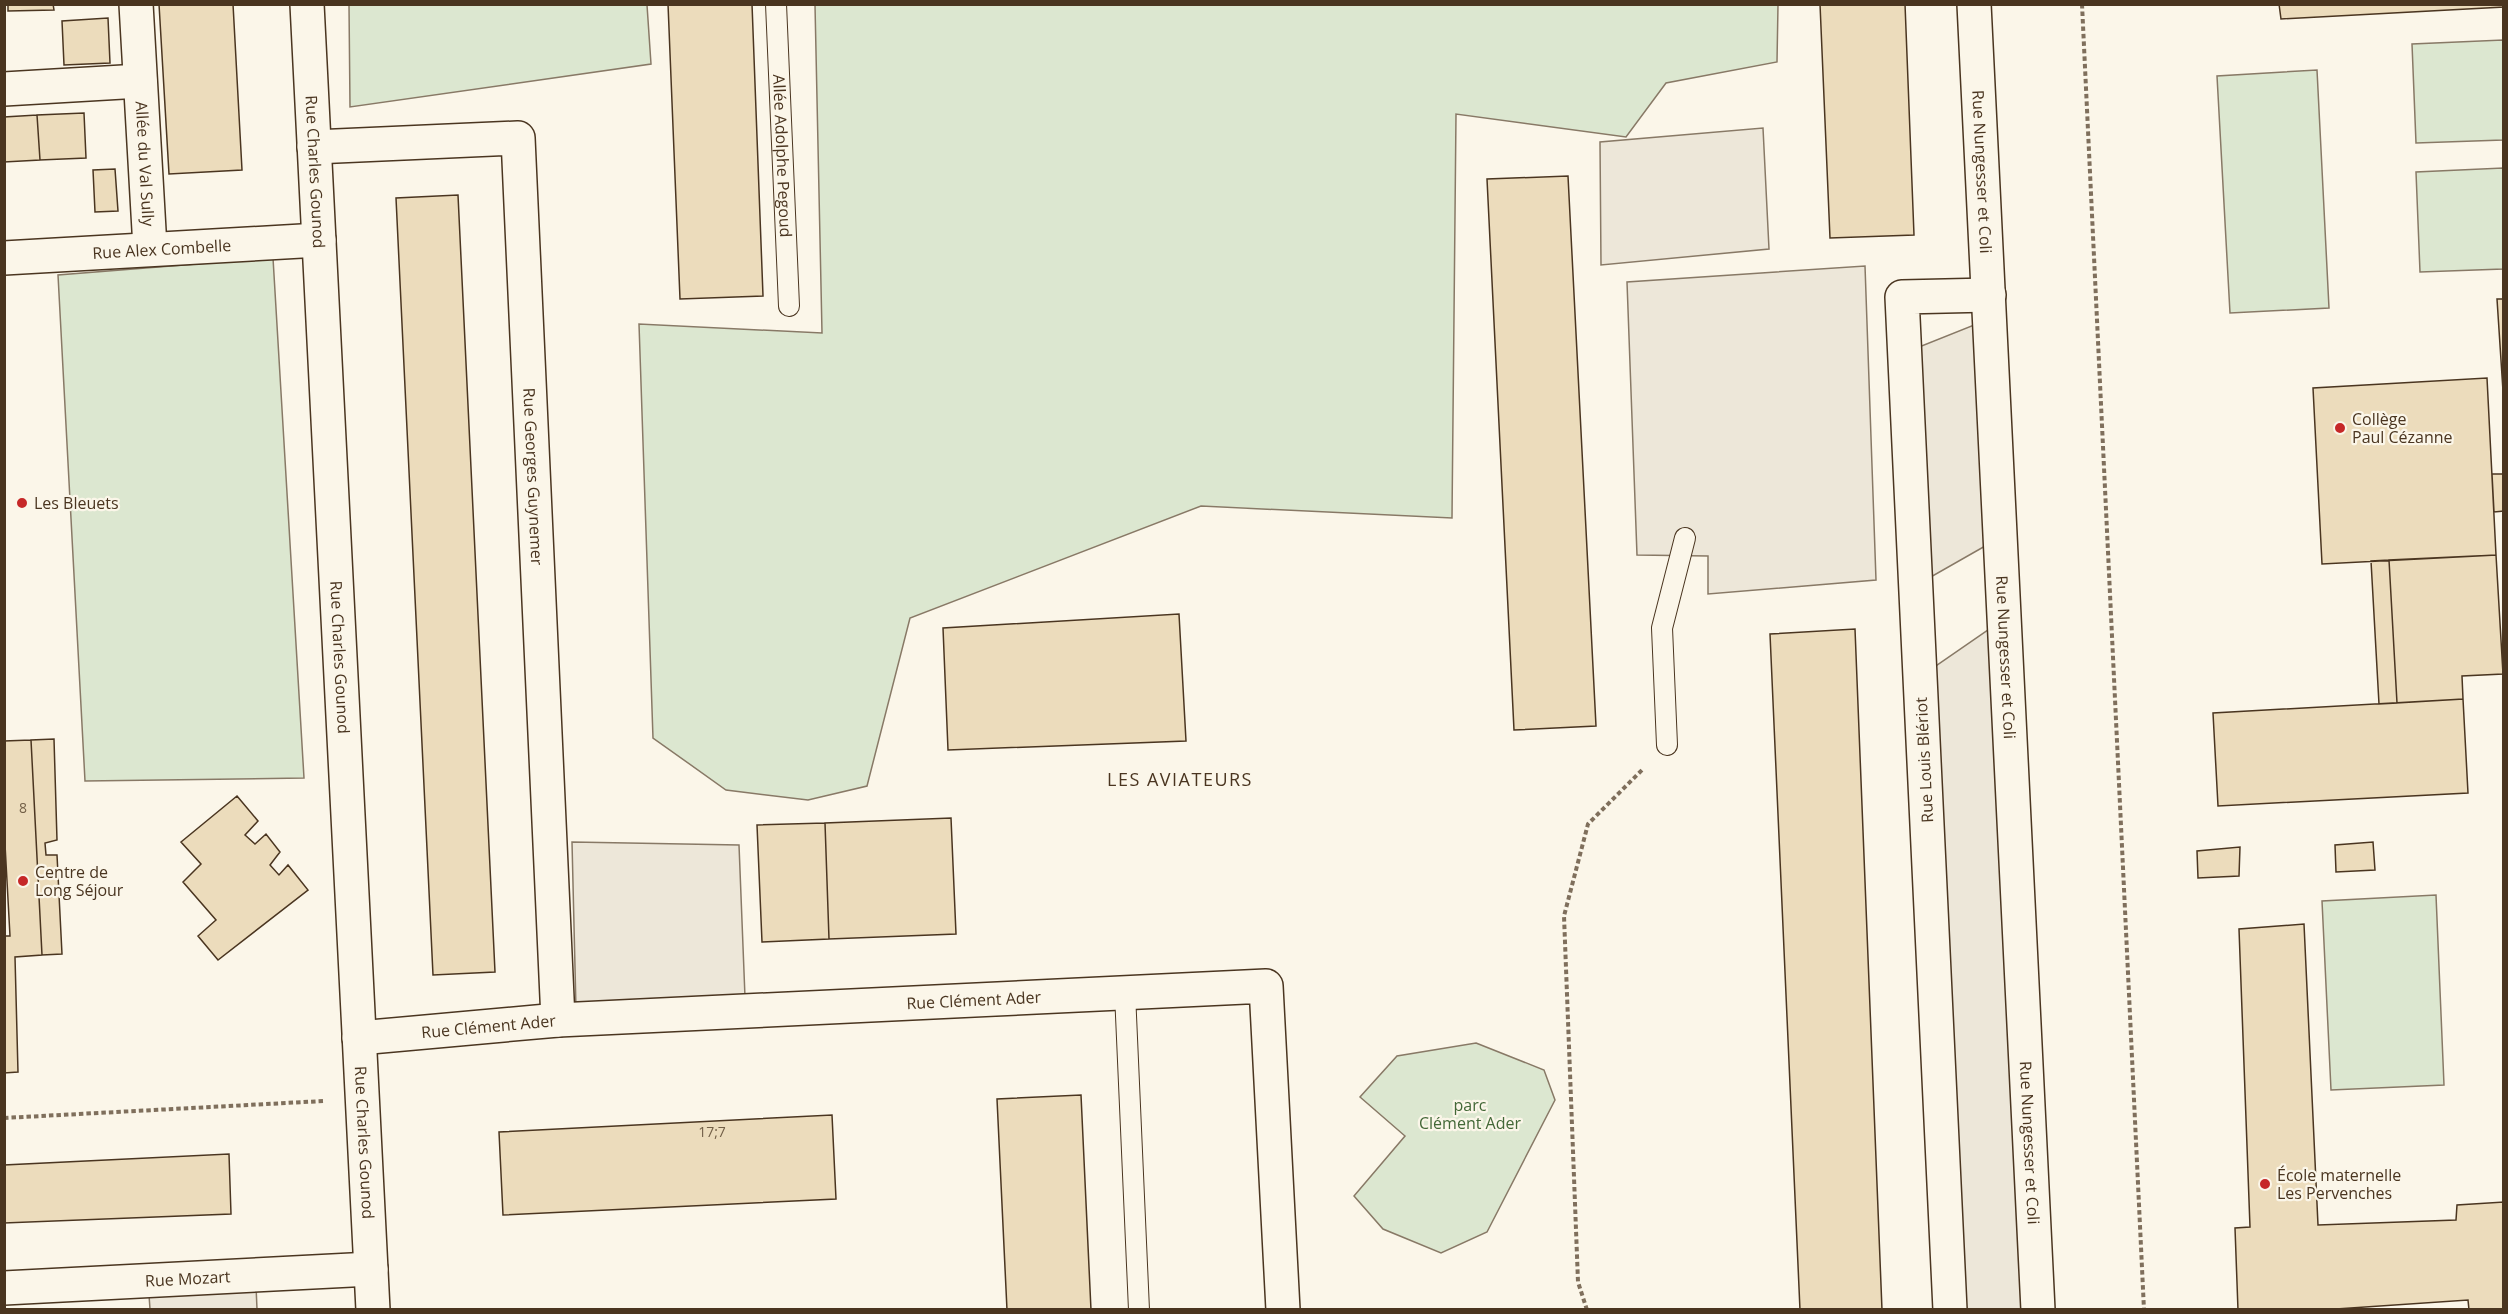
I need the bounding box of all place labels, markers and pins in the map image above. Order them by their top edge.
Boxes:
place label: Collège Paul Cézanne [2352,408,2453,448]
marker: Collège Paul Cézanne [2333,421,2347,435]
place label: Les Bleuets [34,492,119,514]
marker: Les Bleuets [15,496,29,510]
place label: Centre de Long Séjour [35,861,124,901]
marker: Centre de Long Séjour [16,874,30,888]
place label: École maternelle Les Pervenches [2277,1164,2401,1204]
marker: École maternelle Les Pervenches [2258,1177,2272,1191]

